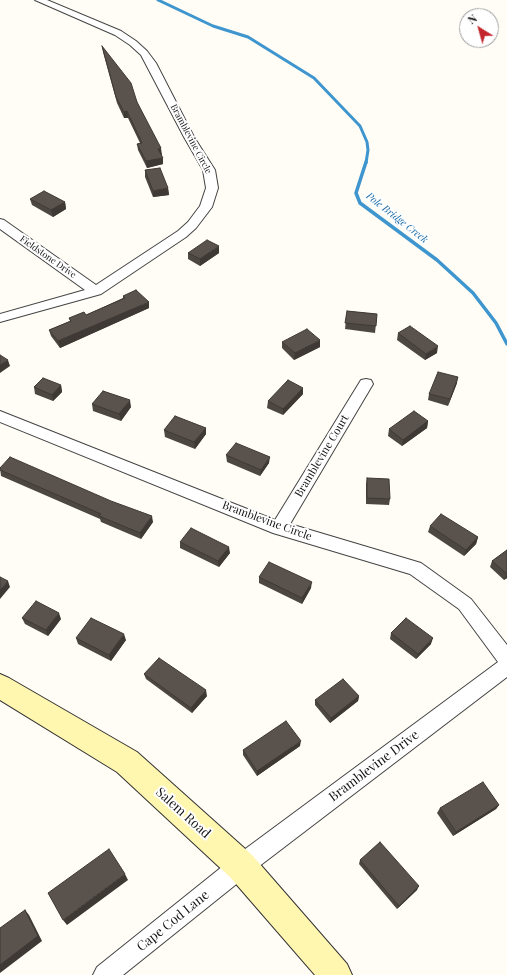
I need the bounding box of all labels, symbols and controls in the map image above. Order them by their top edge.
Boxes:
north arrow [459,8,499,48]
text: N [464,10,480,27]
street label: Bramblevine Circle [168,102,214,176]
water label: Pole Bridge Creek [364,190,430,246]
street label: Fieldstone Drive [18,234,78,280]
street label: Bramblevine Court [292,412,352,500]
street label: Bramblevine Circle [220,499,314,543]
street label: Bramblevine Drive [326,727,422,805]
street label: Salem Road [153,784,213,842]
street label: Cape Cod Lane [134,887,212,955]

